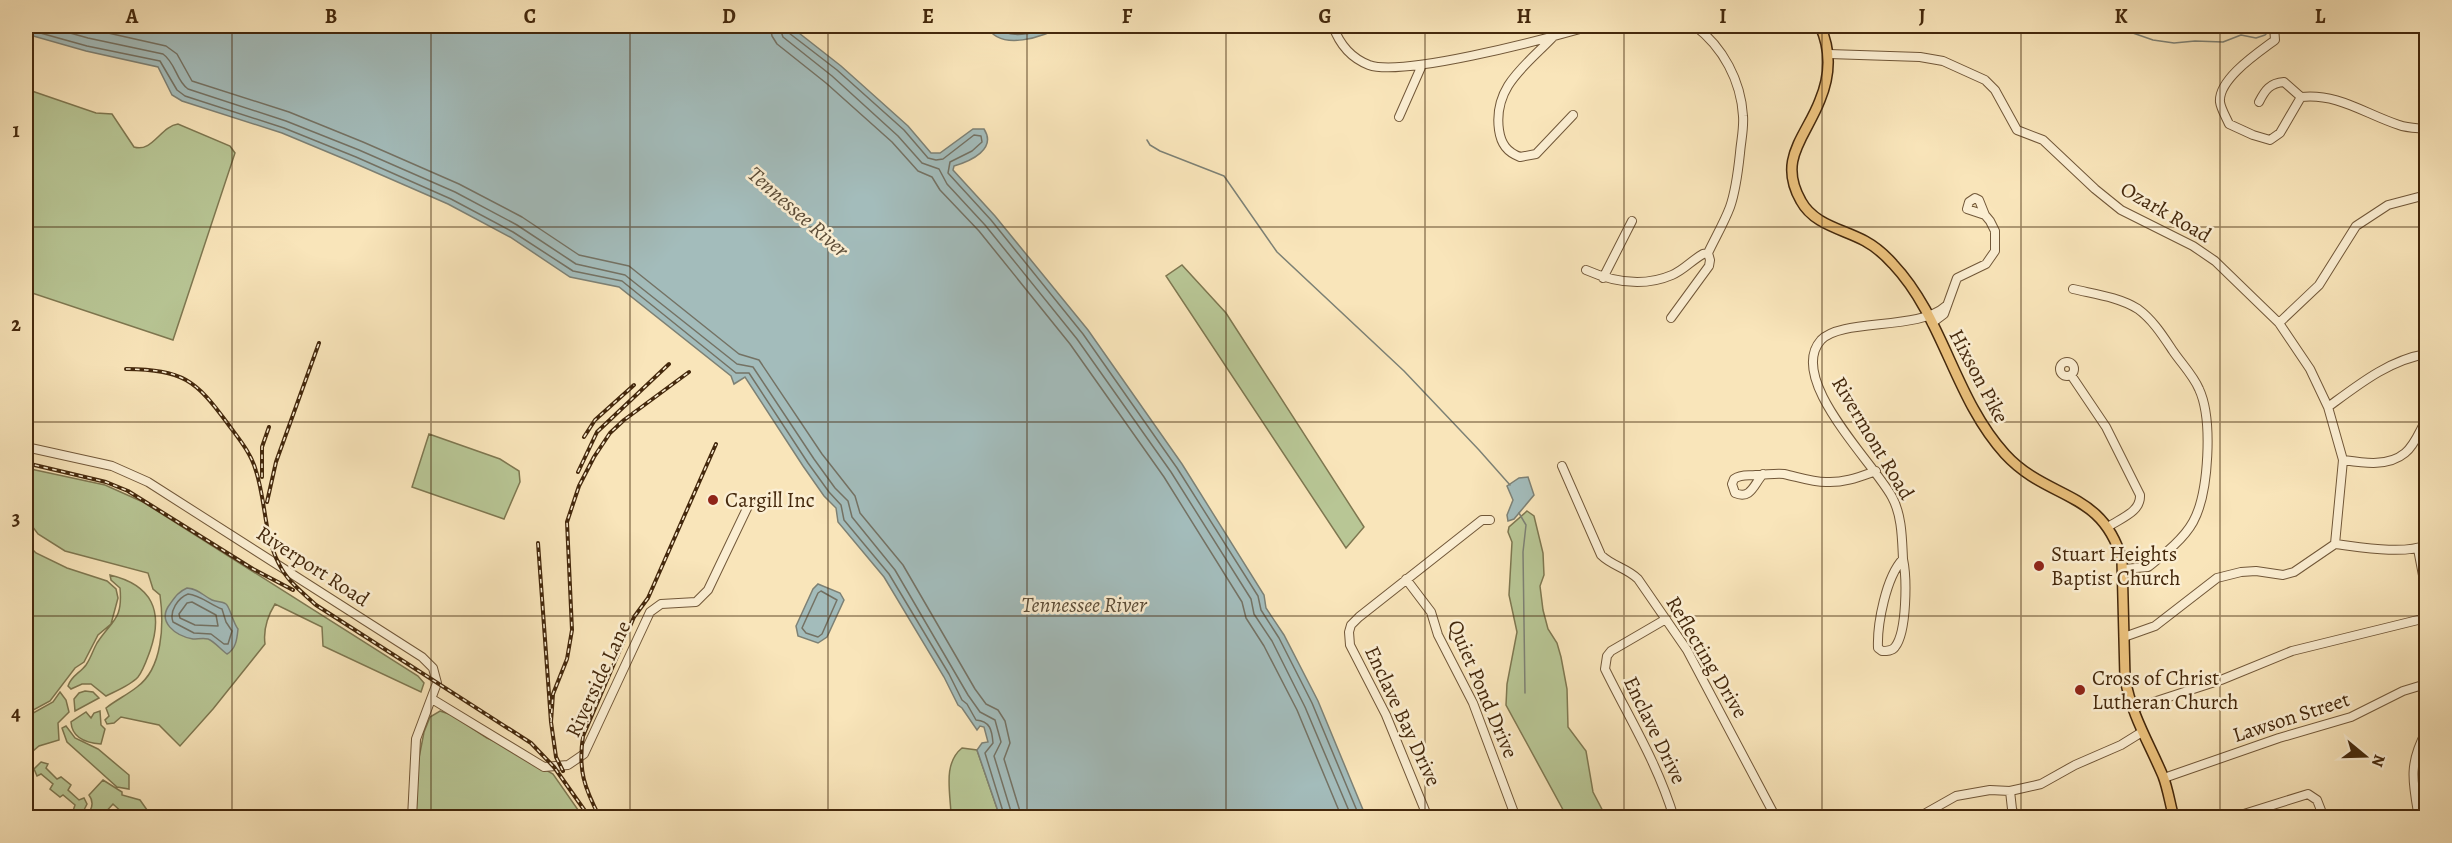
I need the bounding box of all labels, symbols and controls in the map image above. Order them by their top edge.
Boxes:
text: A [125,3,139,30]
text: B [325,3,337,30]
text: C [524,3,536,30]
text: D [722,3,736,30]
text: E [922,3,934,30]
text: F [1122,3,1133,30]
text: G [1318,3,1332,30]
text: H [1517,3,1532,30]
text: I [1719,3,1727,30]
text: J [1919,3,1926,30]
text: K [2114,3,2128,30]
text: L [2315,3,2326,30]
text: 1 [12,117,20,144]
water label: Tennessee River [741,160,856,265]
street label: Ozark Road [2116,175,2217,250]
text: 2 [11,311,21,338]
street label: Hixson Pike [1943,324,2015,428]
street label: Rivermont Road [1825,371,1921,506]
place label: Cargill Inc [725,486,815,514]
marker: Cargill Inc [706,493,720,507]
text: 3 [12,505,20,532]
street label: Riverport Road [251,519,375,613]
place label: Stuart Heights Baptist Church [2051,540,2180,592]
marker: Stuart Heights Baptist Church [2032,559,2046,573]
water label: Tennessee River [1021,590,1148,620]
street label: Reflecting Drive [1659,591,1755,723]
street label: Riverside Lane [559,616,637,742]
street label: Quiet Pond Drive [1441,616,1525,762]
street label: Enclave Bay Drive [1358,641,1448,791]
place label: Cross of Christ Lutheran Church [2092,664,2239,716]
street label: Enclave Drive [1617,672,1693,788]
marker: Cross of Christ Lutheran Church [2073,683,2087,697]
street label: Lawson Street [2229,685,2353,749]
text: 4 [11,700,21,727]
north arrow [2335,726,2395,786]
text: N [2366,751,2391,770]

